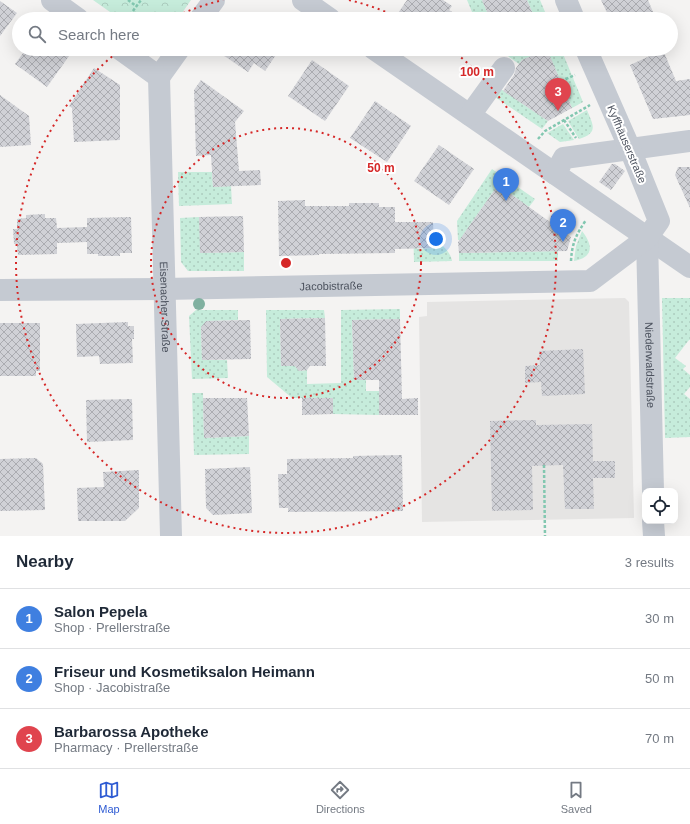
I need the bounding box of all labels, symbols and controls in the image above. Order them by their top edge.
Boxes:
search box [12,12,678,56]
icon: search [26,23,48,45]
text: Search here [58,26,140,43]
text: 100 m [460,65,494,79]
pin: 3 [545,78,571,111]
street label: Kyffhäuserstraße [605,103,649,185]
text: 50 m [367,161,395,175]
pin: 1 [493,168,519,201]
pin: 2 [550,209,576,242]
your location [426,229,446,249]
centre of rings [279,256,293,270]
street label: Eisenacher Straße [158,261,172,353]
street label: Jacobistraße [299,279,363,292]
street label: Niederwaldstraße [643,322,657,408]
map controls [642,488,678,524]
button: locate [642,488,678,524]
text: Nearby [16,552,74,571]
text: 3 results [625,555,674,570]
text: Salon Pepela [54,603,147,620]
text: 1 [25,611,33,626]
text: 30 m [645,611,674,626]
text: Shop · Prellerstraße [54,620,170,635]
text: Friseur und Kosmetiksalon Heimann [54,663,315,680]
text: 2 [25,671,33,686]
text: 50 m [645,671,674,686]
text: Shop · Jacobistraße [54,680,170,695]
text: Barbarossa Apotheke [54,723,209,740]
text: 3 [25,731,33,746]
text: 70 m [645,731,674,746]
text: Pharmacy · Prellerstraße [54,740,198,755]
tab: Map [98,779,120,815]
tab: Directions [316,779,365,815]
tab: Saved [561,779,592,815]

